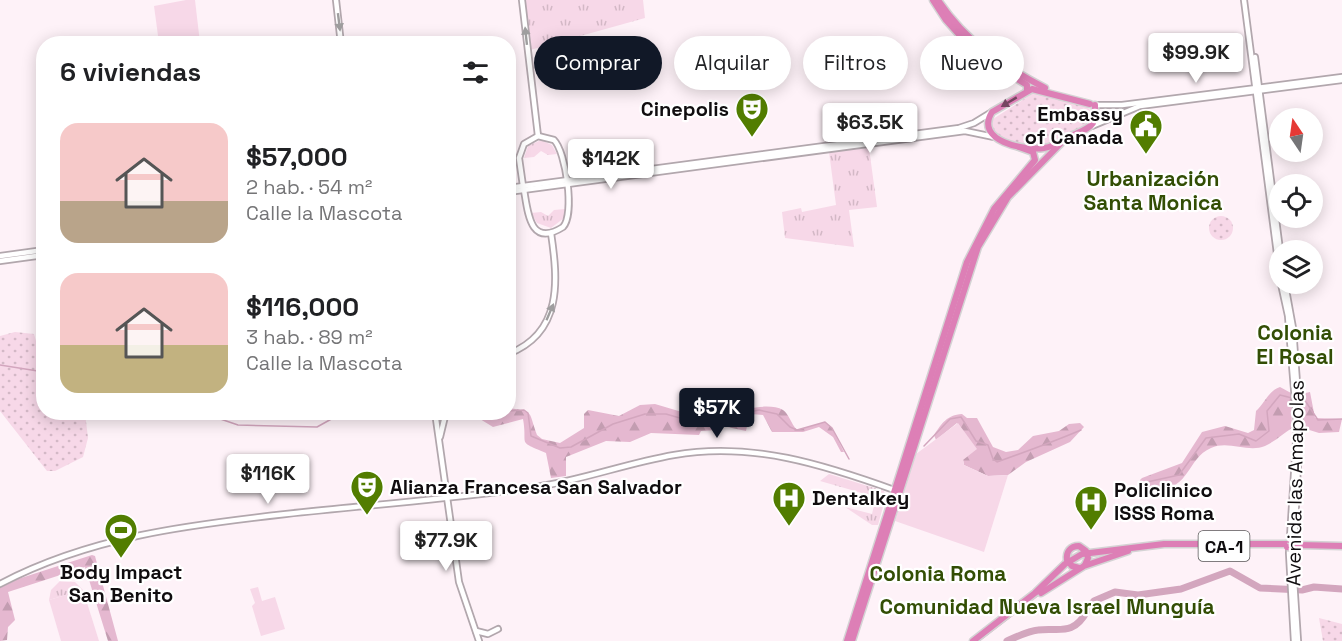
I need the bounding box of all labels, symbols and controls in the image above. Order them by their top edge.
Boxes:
one-way arrow [334,12,343,31]
one-way arrow [521,27,531,46]
pin: $99.9K [1147,33,1245,84]
chip: Comprar [534,36,662,90]
chip: Alquilar [674,36,791,90]
chip: Filtros [803,36,908,90]
chip: Nuevo [920,36,1024,90]
text: $99.9K [1162,39,1230,65]
text: 6 viviendas [60,55,201,89]
icon: filters [459,56,492,89]
theatre icon: Cinepolis [734,91,770,138]
place label: Cinepolis [641,96,729,122]
one-way arrow [1001,97,1017,108]
place label: Embassy of Canada [1025,101,1123,150]
pin: $63.5K [821,103,919,154]
public building icon: Embassy of Canada [1128,108,1164,155]
north arrow [1269,108,1323,162]
map controls [1269,108,1323,294]
text: $63.5K [836,109,904,135]
pin: $142K [569,139,653,190]
text: $57,000 [246,140,348,174]
text: $142K [582,145,640,171]
icon: home [108,147,180,219]
district label: Urbanización Santa Monica [1084,165,1222,216]
text: 2 hab. · 54 m² [246,174,372,200]
button: locate [1269,174,1323,228]
text: Calle la Mascota [246,200,403,226]
button: layers [1269,240,1323,294]
text: $116,000 [246,290,359,324]
icon: home [108,297,180,369]
one-way arrow [545,302,555,320]
district label: Colonia El Rosal [1256,319,1334,370]
text: 3 hab. · 89 m² [246,324,373,350]
text: Calle la Mascota [246,350,403,376]
street label: Avenida las Amapolas [1280,380,1310,586]
pin: $57K [681,388,753,439]
text: $57K [693,394,741,420]
pin: $116K [226,454,310,505]
text: $116K [240,460,296,486]
theatre icon: Alianza Francesa San Salvador [349,469,385,516]
place label: Alianza Francesa San Salvador [390,474,682,500]
place label: Policlinico ISSS Roma [1114,477,1215,526]
hospital icon: Dentalkey [771,480,807,527]
hospital icon: Policlinico ISSS Roma [1073,484,1109,531]
place label: Dentalkey [812,485,909,511]
sports icon: Body Impact San Benito [103,512,139,559]
pin: $77.9K [397,521,495,572]
text: $77.9K [414,527,478,553]
road number: CA-1 [1198,531,1250,561]
place label: Body Impact San Benito [60,559,182,608]
district label: Colonia Roma [869,560,1007,587]
district label: Comunidad Nueva Israel Munguía [879,593,1215,620]

